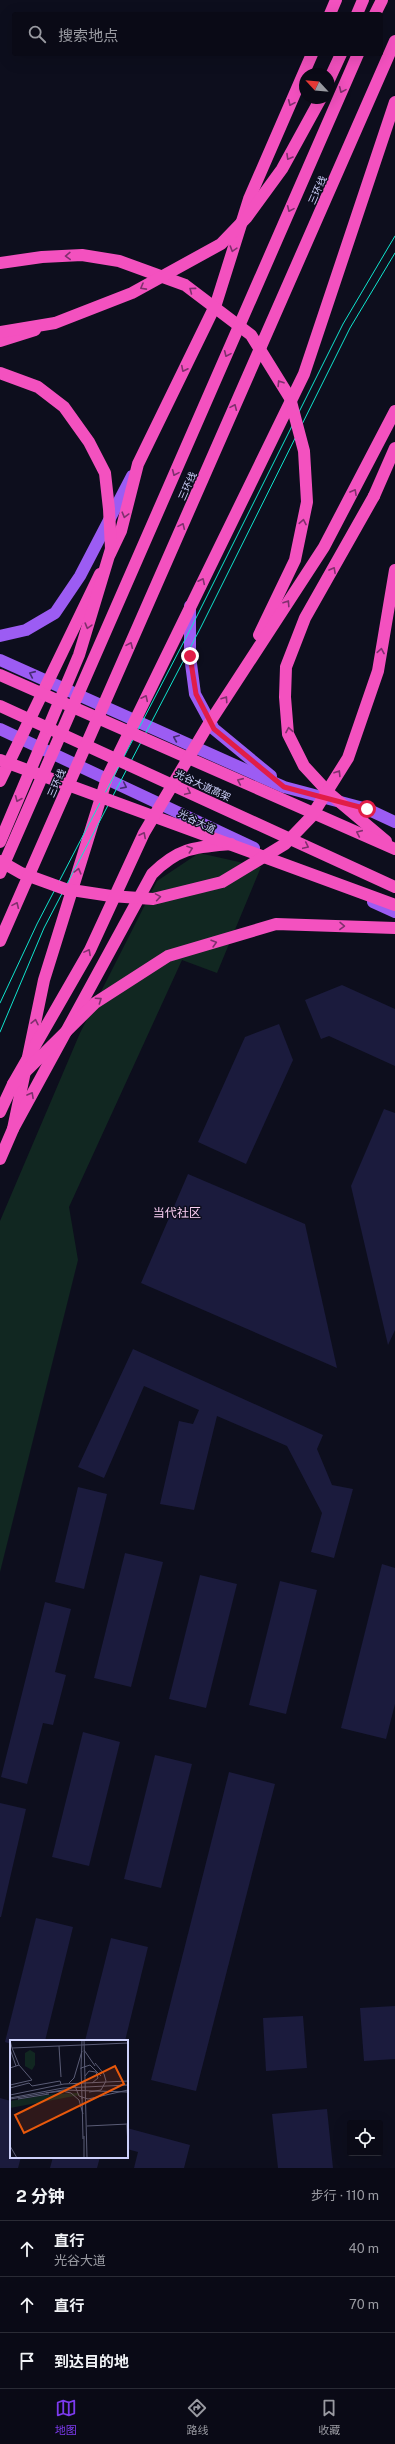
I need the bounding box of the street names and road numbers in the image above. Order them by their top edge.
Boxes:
street label: 三环线 [305,174,329,206]
street label: 三环线 [175,470,199,502]
street label: 三环线 [44,767,68,799]
street label: 光谷大道高架 [173,767,233,803]
street label: 光谷大道 [176,807,218,835]

